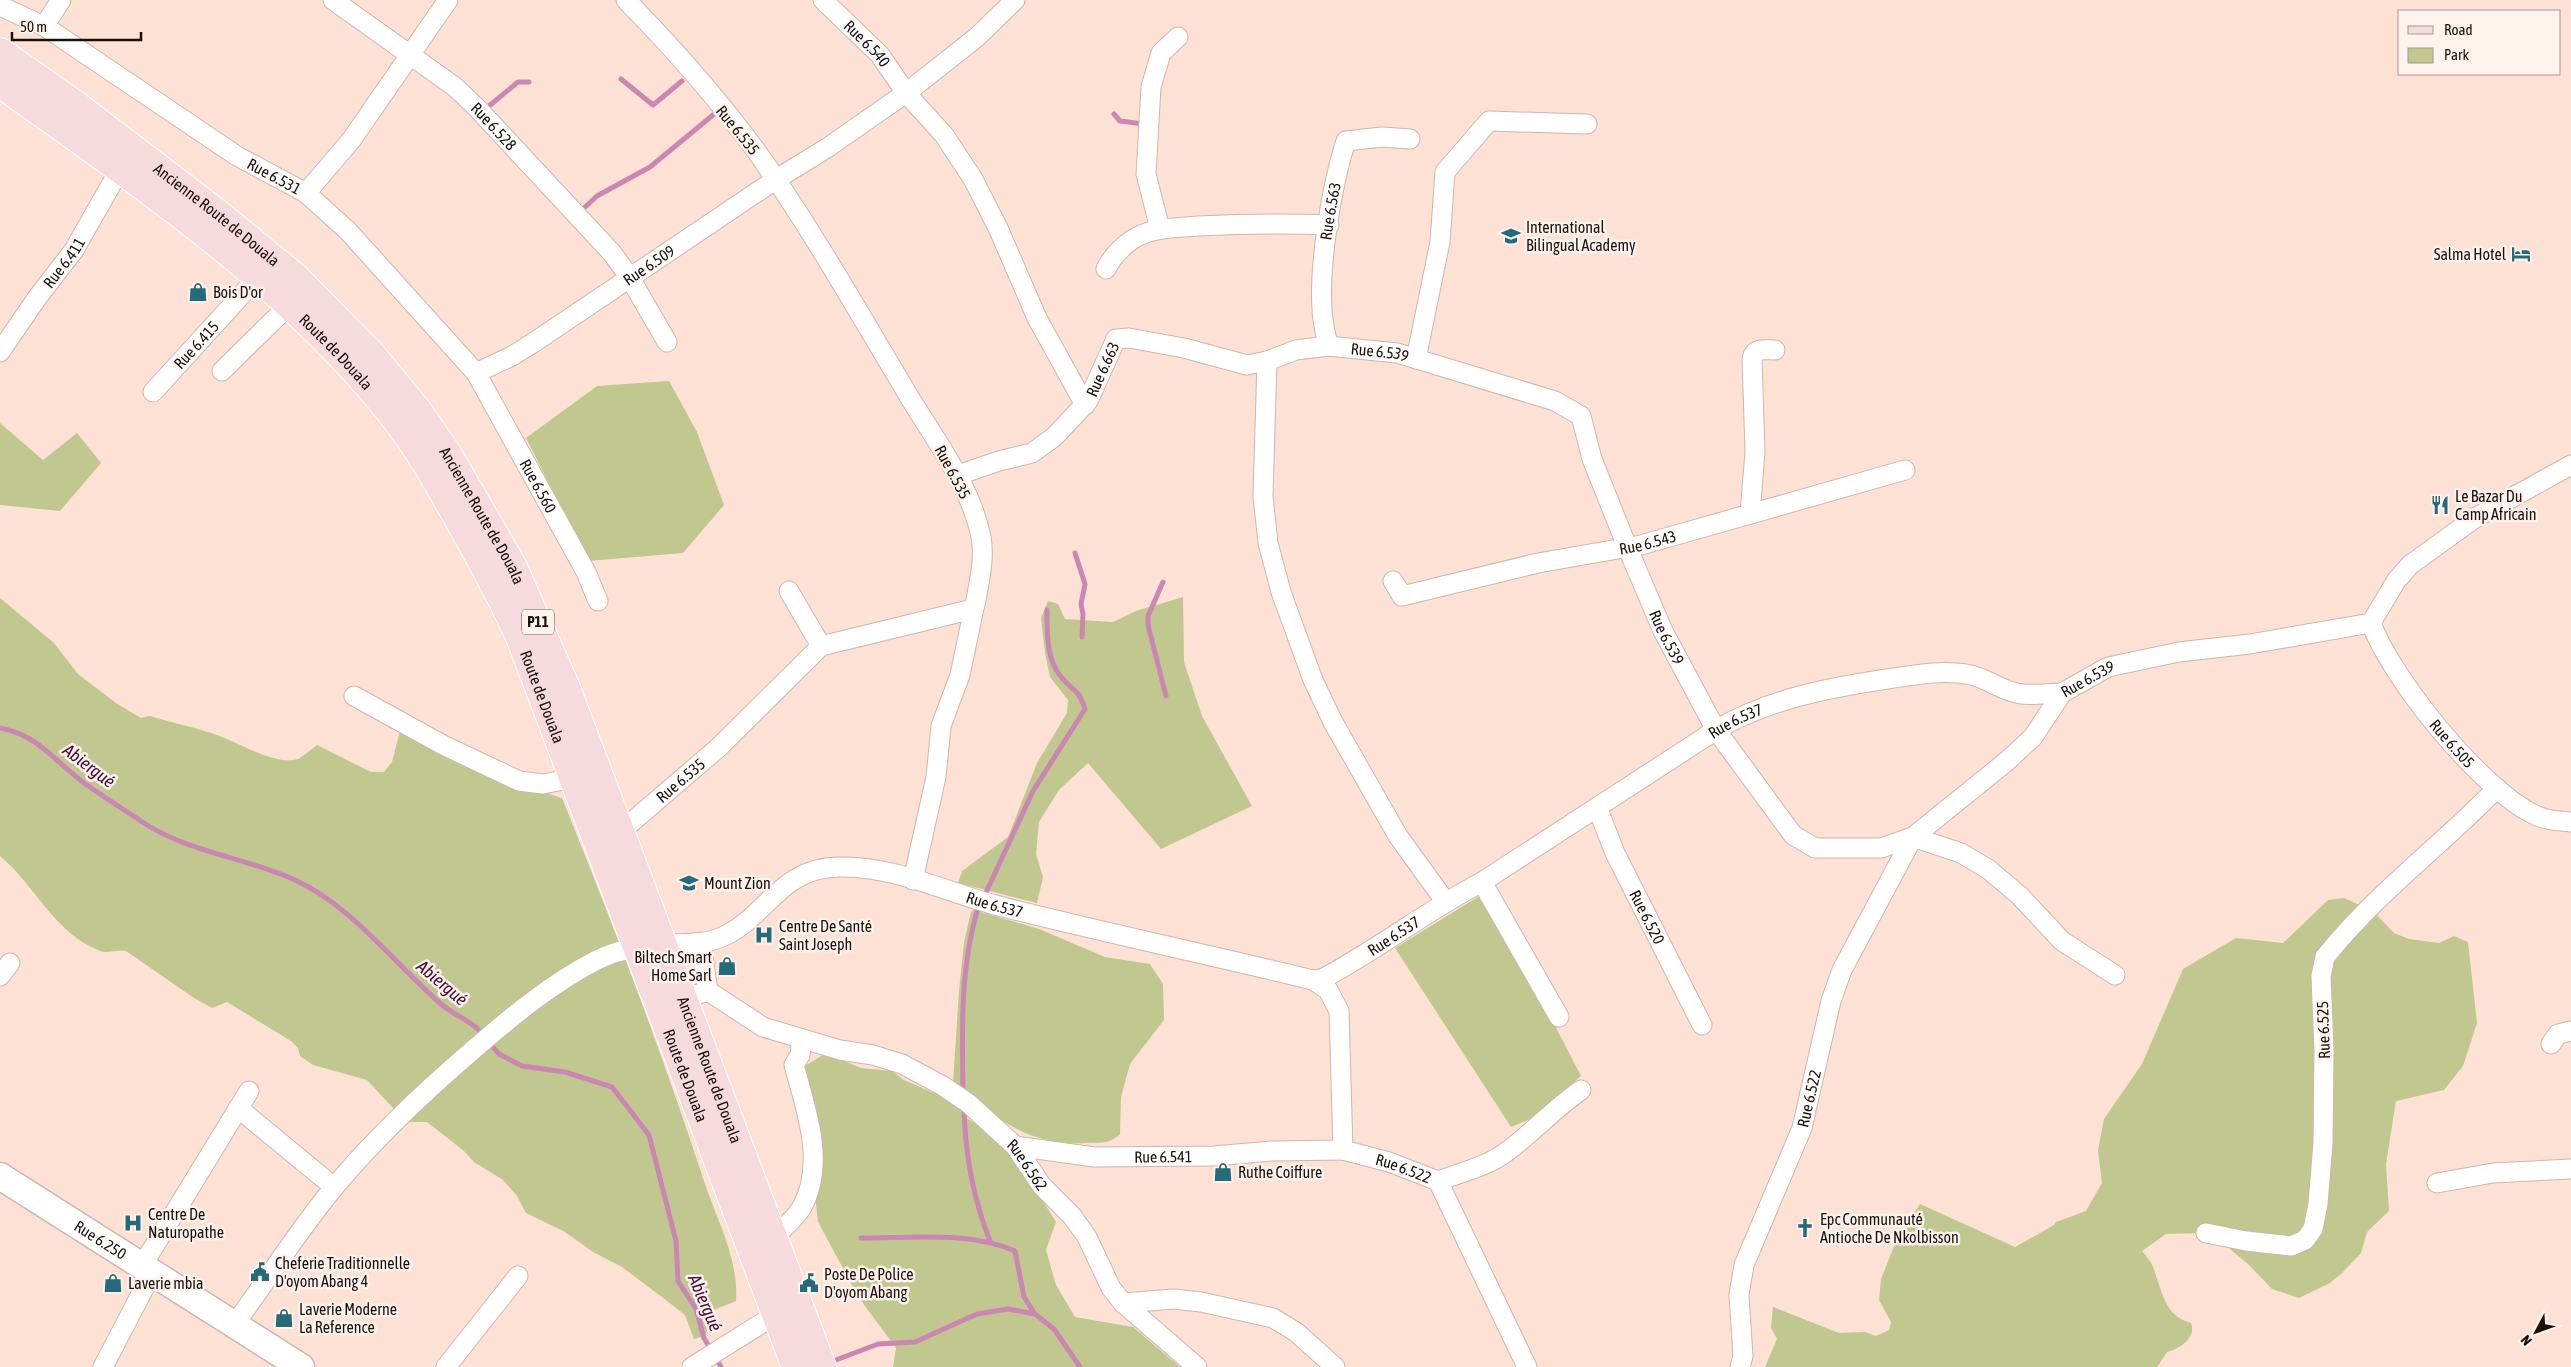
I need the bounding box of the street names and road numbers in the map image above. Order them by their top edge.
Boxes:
street label: Rue 6.540 [840,16,894,70]
street label: Rue 6.528 [468,99,520,154]
street label: Rue 6.535 [713,102,763,158]
street label: Rue 6.531 [244,154,304,198]
street label: Ancienne Route de Douala [150,159,283,270]
street label: Rue 6.563 [1316,180,1344,241]
street label: Rue 6.411 [39,234,88,291]
street label: Rue 6.509 [620,241,678,289]
street label: Route de Douala [296,310,376,393]
street label: Rue 6.415 [170,317,222,372]
street label: Rue 6.663 [1082,339,1123,399]
street label: Rue 6.539 [1350,339,1411,365]
street label: Rue 6.535 [931,442,975,502]
street label: Ancienne Route de Douala [436,443,528,587]
street label: Rue 6.560 [516,456,560,516]
street label: Rue 6.543 [1618,526,1678,558]
street label: Rue 6.539 [1646,607,1688,667]
road number: P11 [522,610,554,634]
street label: Route de Douala [517,648,568,745]
street label: Rue 6.539 [2058,657,2115,701]
street label: Rue 6.537 [1705,700,1765,742]
street label: Rue 6.505 [2426,716,2478,771]
street label: Rue 6.535 [653,754,708,806]
street label: Rue 6.520 [1626,887,1668,947]
street label: Rue 6.537 [964,888,1025,921]
street label: Rue 6.537 [1364,912,1423,959]
street label: Ancienne Route de Douala [672,995,746,1147]
street label: Rue 6.525 [2313,1001,2333,1059]
street label: Route de Douala [660,1026,712,1124]
street label: Rue 6.522 [1793,1068,1824,1129]
street label: Rue 6.562 [1004,1135,1051,1194]
street label: Rue 6.541 [1134,1147,1192,1166]
street label: Rue 6.522 [1374,1150,1434,1187]
street label: Rue 6.250 [71,1217,130,1263]

